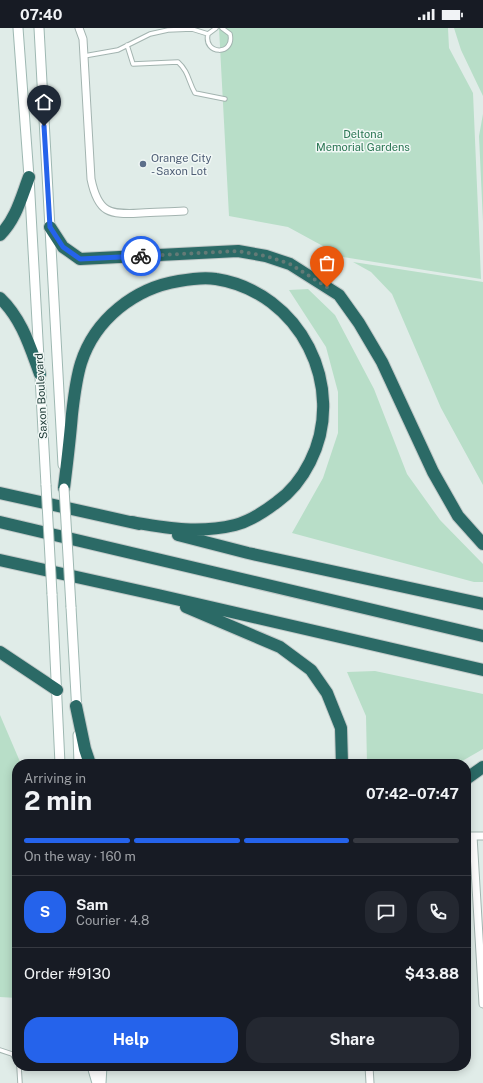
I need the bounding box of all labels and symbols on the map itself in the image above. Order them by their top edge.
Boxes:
pin [27,85,61,126]
park label: Deltona Memorial Gardens [316,128,410,153]
place label: Orange City - Saxon Lot [151,152,212,177]
marker: Orange City - Saxon Lot [138,159,148,169]
courier [121,236,161,276]
pin [310,246,344,287]
street label: Saxon Boulevard [33,353,49,439]

